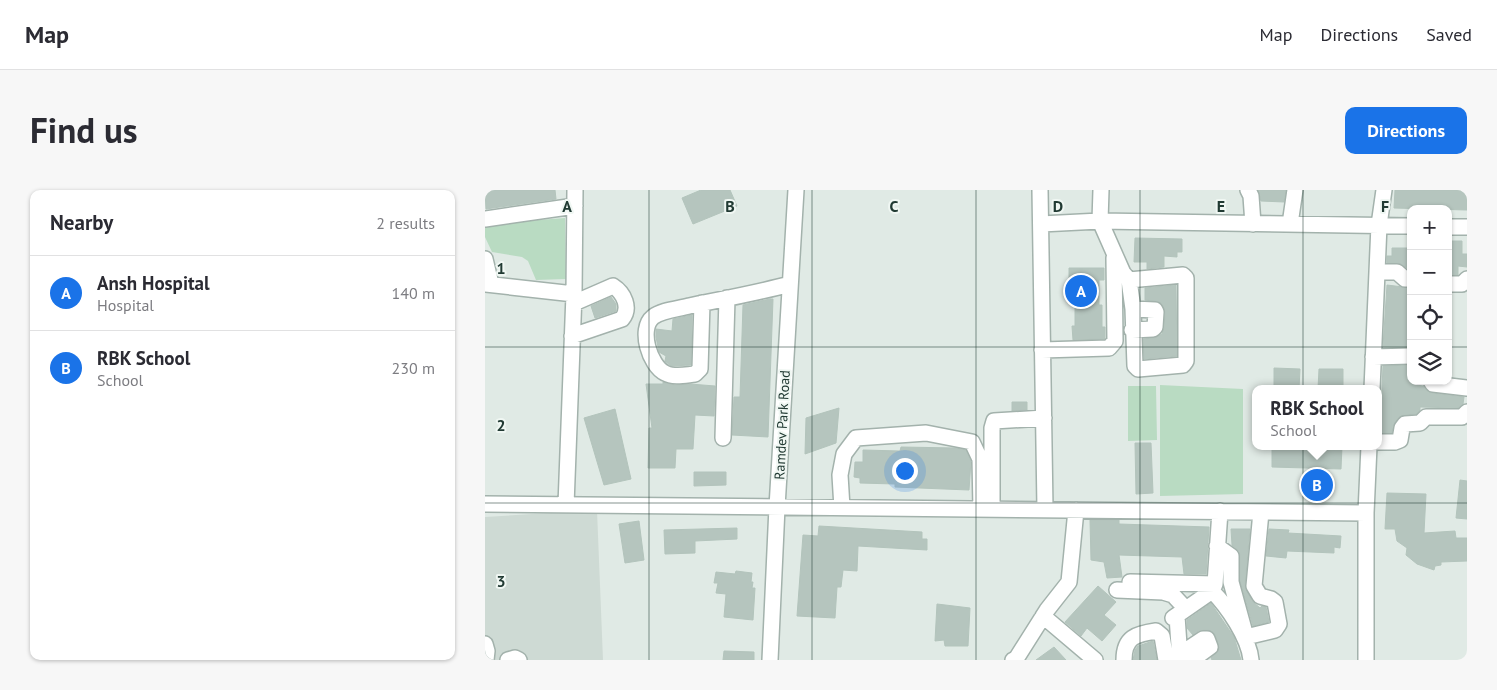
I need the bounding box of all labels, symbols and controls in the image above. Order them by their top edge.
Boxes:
text: Map [25,19,69,50]
text: Map [1260,23,1292,46]
text: Directions [1320,23,1398,46]
text: Saved [1426,23,1472,46]
text: Find us [30,107,138,153]
button: Directions [1345,107,1467,154]
text: A [562,196,572,216]
text: B [725,196,735,216]
text: C [890,196,899,216]
text: D [1053,196,1063,216]
text: E [1217,196,1225,216]
text: F [1381,196,1389,216]
map controls [1407,205,1452,385]
button: + [1407,205,1452,250]
text: Nearby [50,209,113,236]
text: 2 results [376,213,435,233]
button: − [1407,250,1452,295]
text: 1 [496,258,506,278]
text: Ansh Hospital [97,271,210,295]
pin: A [1065,272,1097,310]
text: A [61,283,71,303]
text: 140 m [392,283,435,303]
text: Hospital [97,295,154,315]
button: locate [1407,295,1452,340]
button: layers [1407,340,1452,385]
text: RBK School [97,346,190,370]
text: B [61,358,71,378]
text: 230 m [392,358,435,378]
text: School [97,370,143,390]
street label: Ramdev Park Road [770,370,794,480]
popup [1252,385,1382,450]
text: RBK School [1270,396,1364,420]
text: 2 [496,415,506,435]
text: School [1270,420,1317,440]
your location [892,458,918,484]
pin: B [1301,466,1333,504]
text: 3 [496,571,506,591]

